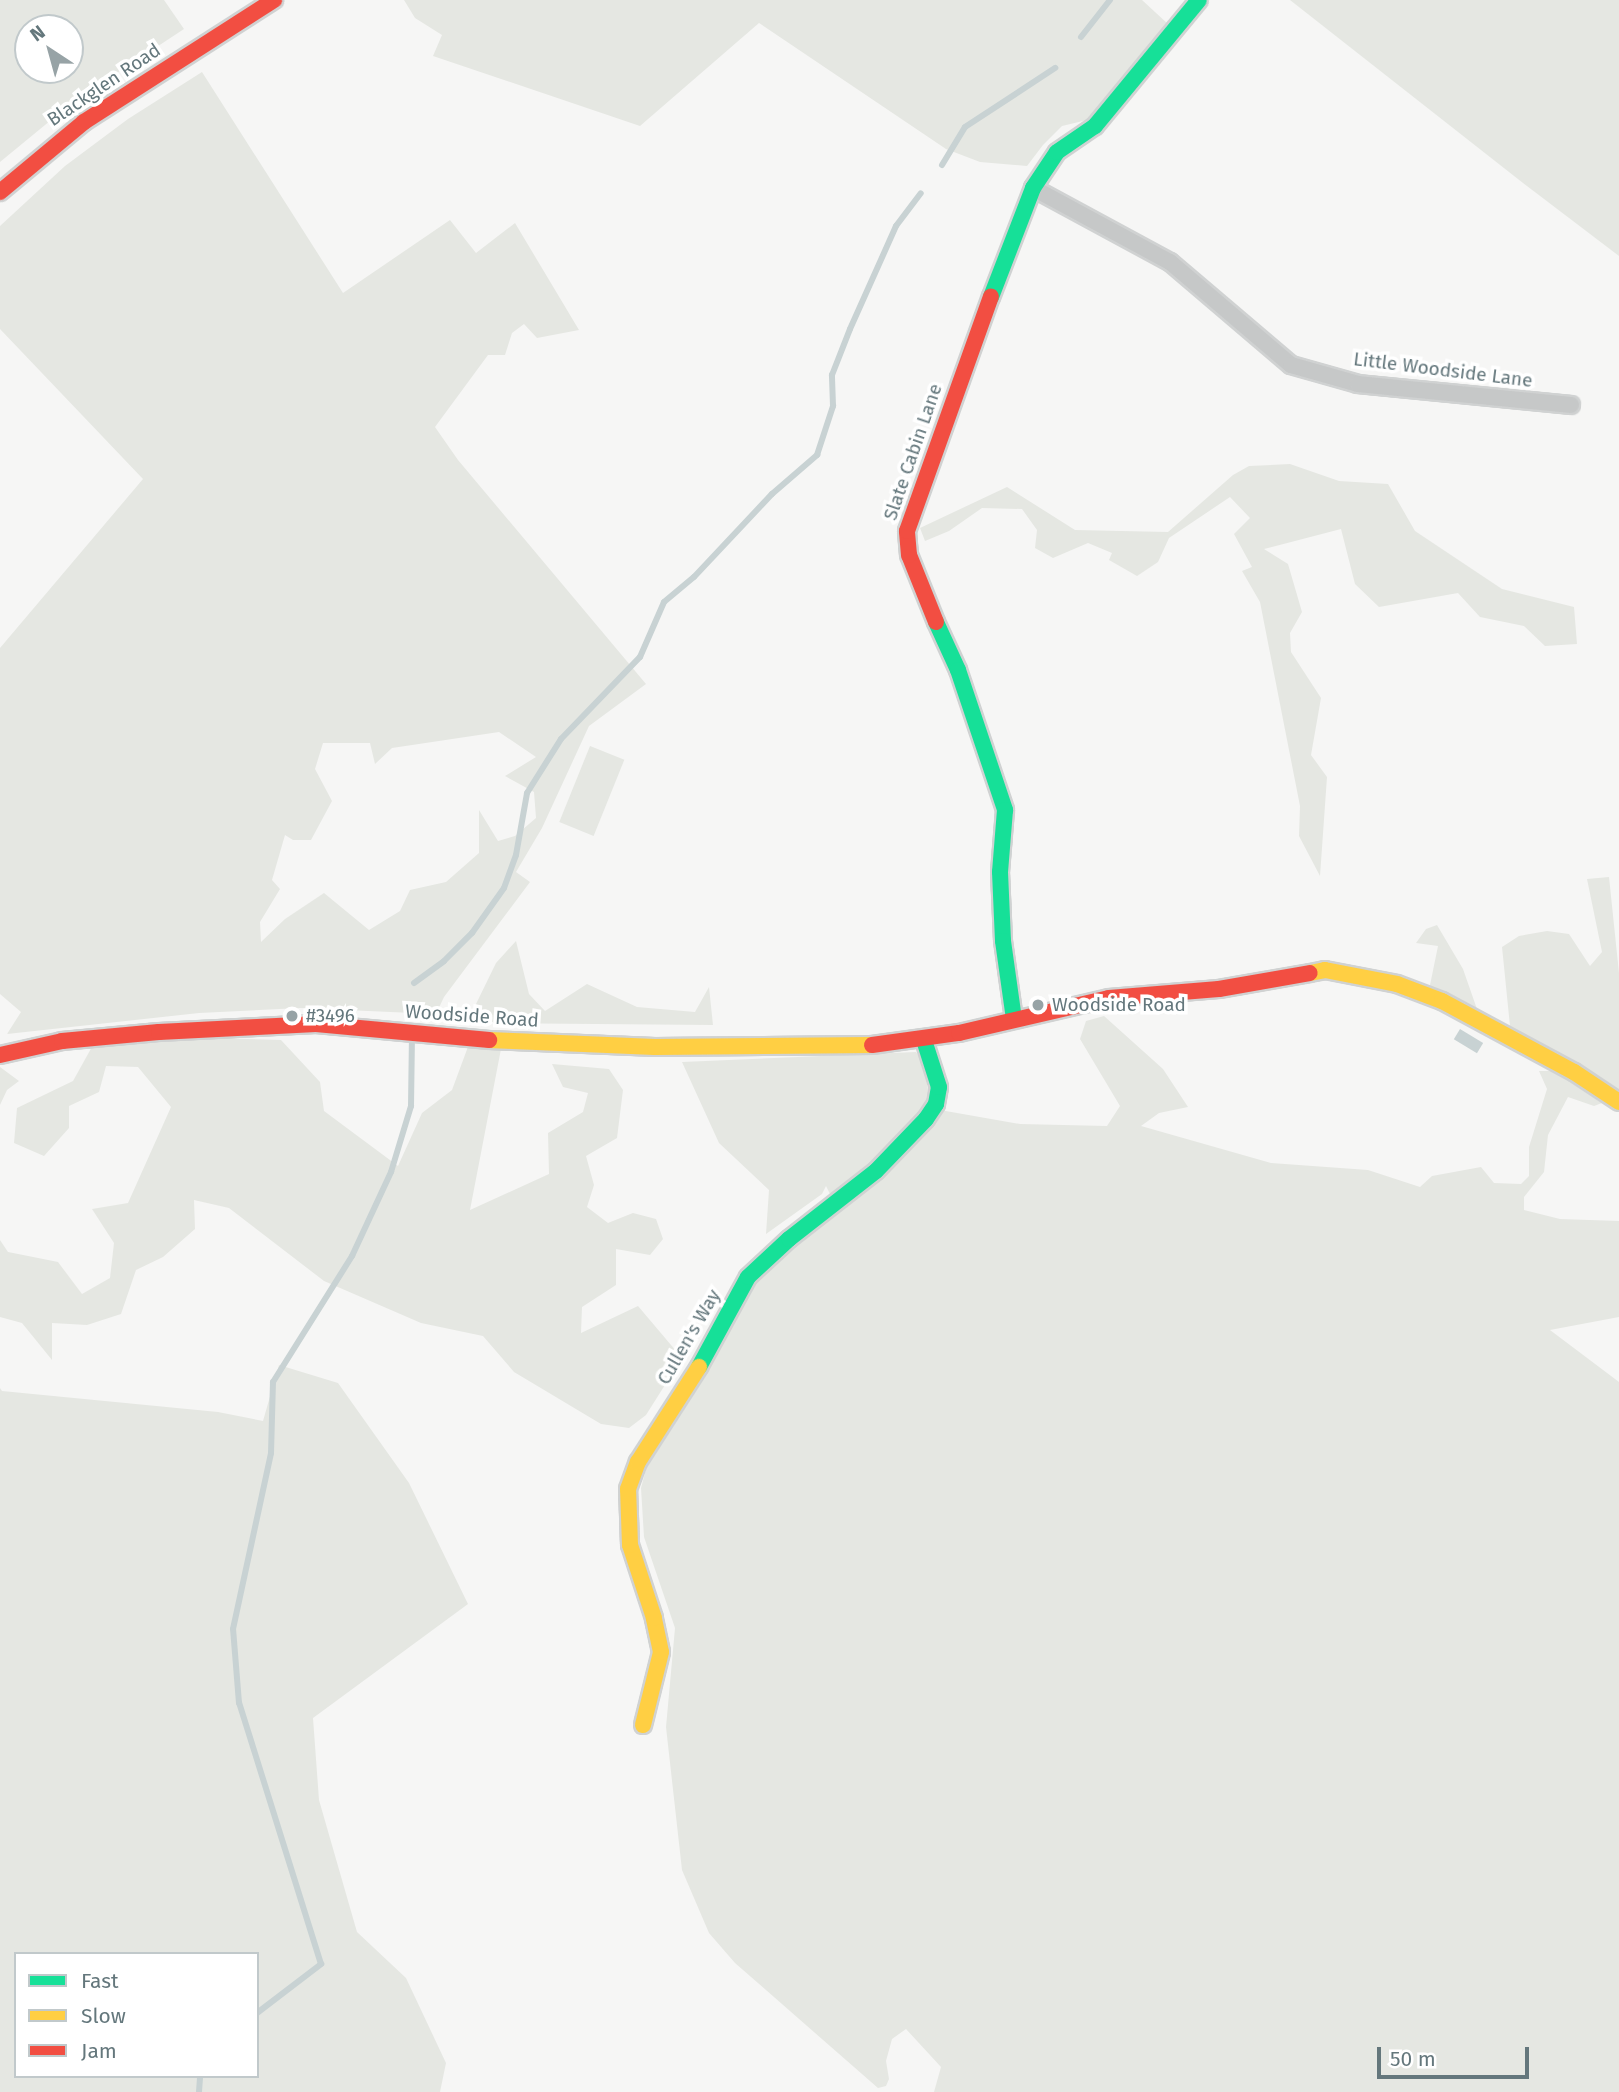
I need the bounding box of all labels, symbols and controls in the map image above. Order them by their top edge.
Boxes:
north arrow [14,14,84,84]
text: N [26,20,49,46]
street label: Blackglen Road [43,39,165,131]
street label: Little Woodside Lane [1352,348,1534,392]
street label: Slate Cabin Lane [879,381,947,523]
place label: Woodside Road [1052,994,1186,1016]
marker: Woodside Road [1030,997,1046,1013]
street label: Woodside Road [404,1000,540,1032]
place label: #3496 [306,1005,355,1027]
marker: #3496 [284,1008,300,1024]
street label: Cullen's Way [653,1285,725,1389]
legend [14,1952,259,2078]
text: Fast [81,1968,119,1994]
text: Slow [81,2003,126,2029]
scale bar [1381,2032,1533,2076]
text: Jam [81,2038,117,2064]
text: 50 m [1390,2046,1436,2072]

